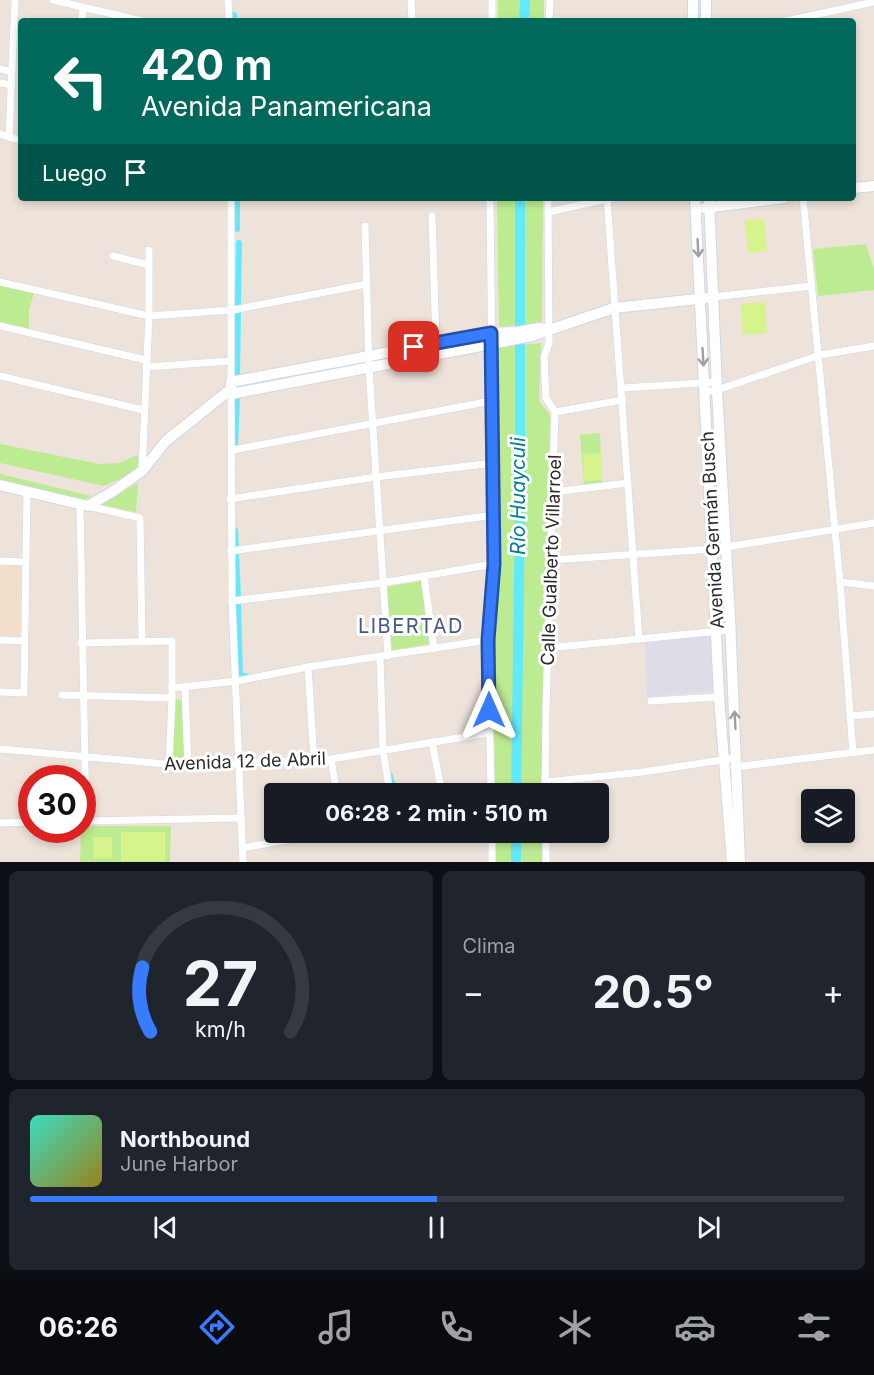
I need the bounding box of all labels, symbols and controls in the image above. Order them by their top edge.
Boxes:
text: 420 m [141,39,272,90]
icon: left [42,42,120,120]
text: Avenida Panamericana [141,90,432,123]
icon: arrive [119,156,152,189]
text: Luego [42,160,107,186]
one-way arrow [692,238,703,258]
pin [388,321,439,372]
icon: arrive [397,330,430,363]
one-way arrow [697,347,708,367]
street label: Avenida Germán Busch [696,431,728,629]
water label: Río Huayculi [506,436,530,555]
street label: Calle Gualberto Villarroel [537,454,565,666]
district label: LIBERTAD [358,614,464,638]
position arrow [457,678,521,742]
one-way arrow [729,710,740,730]
street label: Avenida 12 de Abril [164,748,326,774]
speed limit sign: 30 [18,765,96,843]
map controls [801,789,855,843]
button: layers [801,789,855,843]
text: 06:28 · 2 min · 510 m [325,800,548,826]
text: Clima [463,934,516,958]
text: 27 [183,946,259,1021]
text: 20.5° [593,964,714,1019]
text: − [463,972,484,1012]
text: + [822,972,844,1012]
text: km/h [195,1017,246,1043]
text: Northbound [120,1126,250,1152]
text: June Harbor [120,1152,238,1176]
icon: previous [149,1211,182,1244]
icon: pause [420,1211,453,1244]
icon: next [692,1211,725,1244]
icon: directions [196,1306,238,1348]
icon: music [315,1306,357,1348]
icon: phone [435,1306,477,1348]
icon: climate [554,1306,596,1348]
icon: car [674,1306,716,1348]
icon: filters [793,1306,835,1348]
text: 06:26 [39,1311,118,1344]

